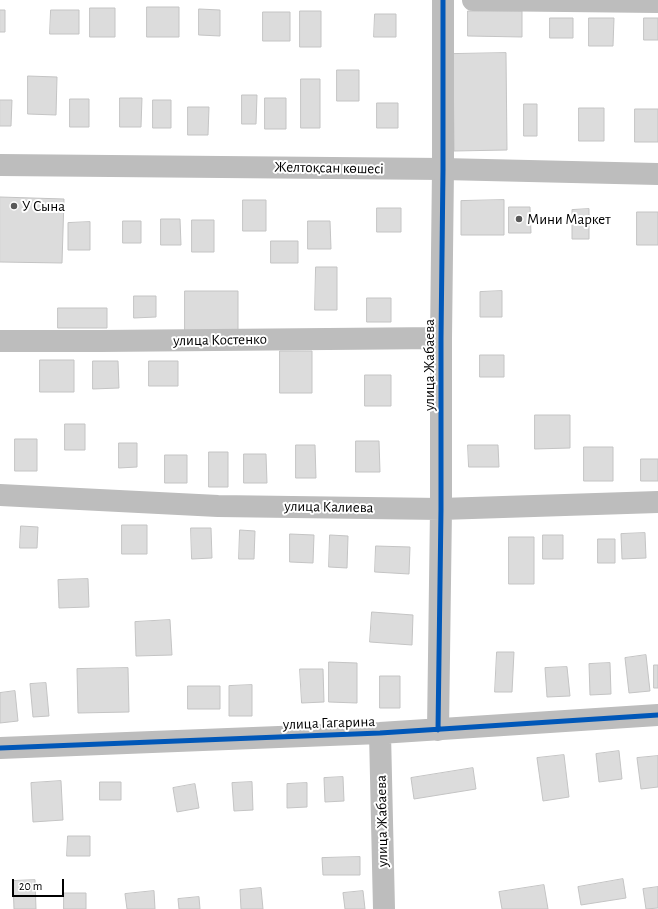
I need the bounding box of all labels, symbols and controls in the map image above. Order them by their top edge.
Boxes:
street label: Желтоқсан көшесі [274,158,384,178]
place label: У Сына [22,197,65,215]
marker: У Сына [9,201,19,211]
place label: Мини Маркет [527,210,611,228]
marker: Мини Маркет [514,214,524,224]
street label: улица Жабаева [420,319,438,411]
street label: улица Костенко [173,330,267,350]
street label: улица Калиева [284,497,374,517]
street label: улица Гагарина [283,712,375,734]
street label: улица Жабаева [372,775,392,867]
scale bar [14,871,66,897]
text: 20 m [19,880,42,892]

